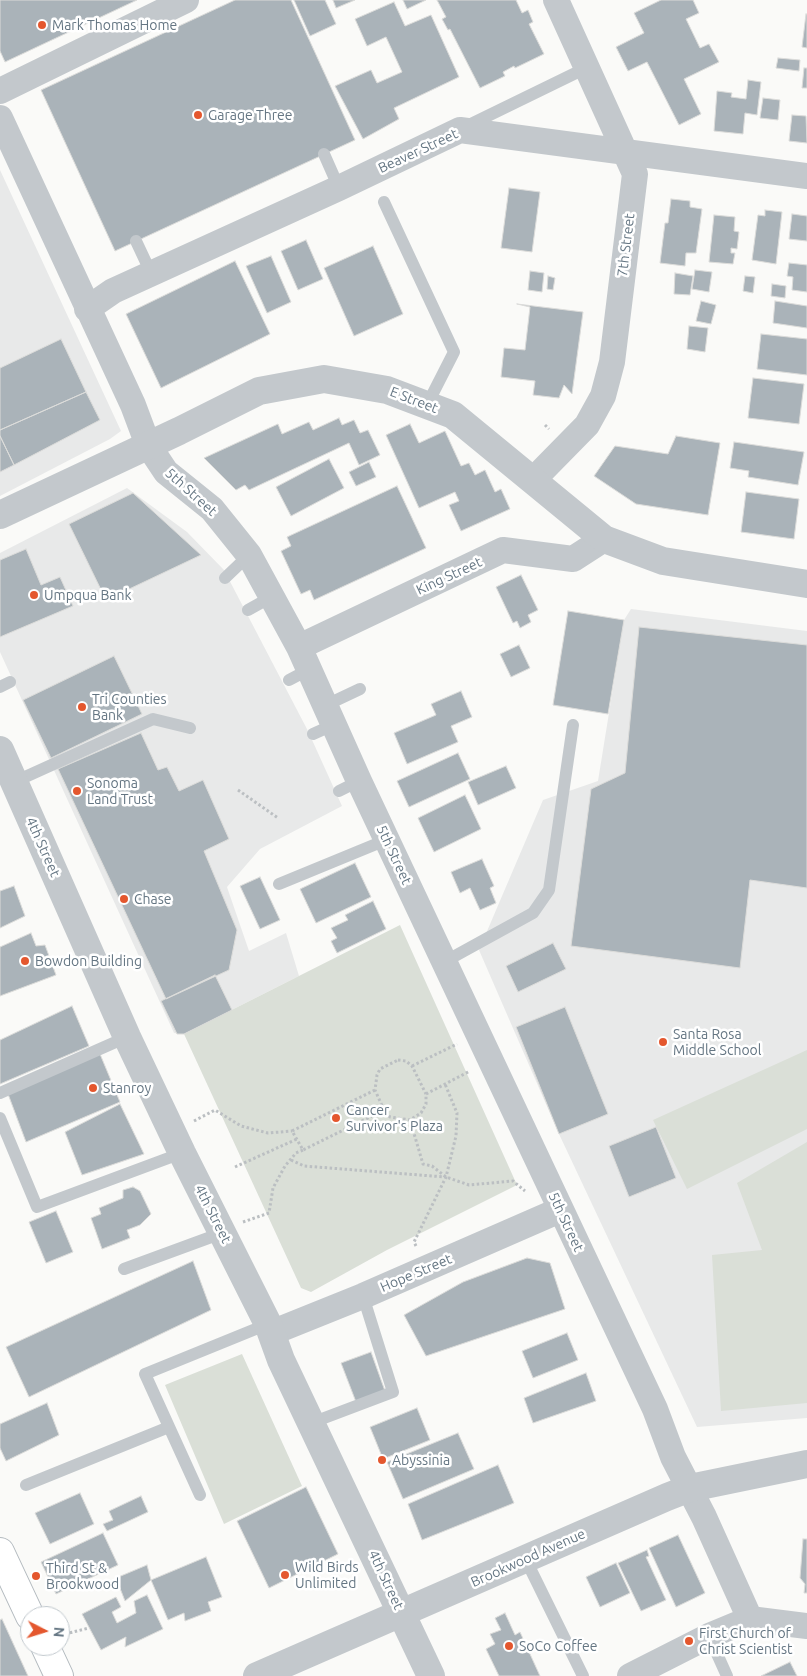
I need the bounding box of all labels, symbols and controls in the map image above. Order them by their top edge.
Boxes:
place label: Mark Thomas Home [52,17,177,33]
marker: Mark Thomas Home [36,19,48,31]
place label: Garage Three [208,107,292,123]
marker: Garage Three [192,109,204,121]
street label: Beaver Street [376,125,460,177]
street label: 7th Street [614,212,638,278]
street label: E Street [388,383,440,417]
street label: 5th Street [162,464,220,520]
street label: King Street [413,553,485,599]
place label: Umpqua Bank [44,587,132,603]
marker: Umpqua Bank [28,589,40,601]
place label: Tri Counties Bank [92,691,167,724]
marker: Tri Counties Bank [76,701,88,713]
place label: Sonoma Land Trust [87,775,153,808]
marker: Sonoma Land Trust [71,785,83,797]
street label: 4th Street [22,814,64,880]
street label: 5th Street [373,823,415,887]
place label: Chase [134,891,172,907]
marker: Chase [118,893,130,905]
place label: Bowdon Building [35,953,142,969]
marker: Bowdon Building [19,955,31,967]
place label: Santa Rosa Middle School [673,1026,761,1058]
marker: Santa Rosa Middle School [657,1036,669,1048]
place label: Stanroy [103,1080,151,1096]
marker: Stanroy [87,1082,99,1094]
place label: Cancer Survivor's Plaza [346,1102,443,1134]
marker: Cancer Survivor's Plaza [330,1112,342,1124]
street label: 4th Street [191,1182,235,1246]
street label: 5th Street [545,1190,587,1254]
street label: Hope Street [378,1250,454,1296]
place label: Abyssinia [392,1452,450,1468]
marker: Abyssinia [376,1454,388,1466]
street label: Brookwood Avenue [468,1525,588,1591]
street label: 4th Street [365,1548,407,1612]
place label: Wild Birds Unlimited [295,1559,359,1591]
place label: Third St & Brookwood [46,1560,119,1592]
marker: Wild Birds Unlimited [279,1569,291,1581]
marker: Third St & Brookwood [30,1570,42,1582]
north arrow [20,1606,70,1656]
place label: First Church of Christ Scientist [699,1625,793,1658]
text: N [51,1626,67,1638]
marker: First Church of Christ Scientist [683,1635,695,1647]
place label: SoCo Coffee [519,1638,597,1654]
marker: SoCo Coffee [503,1640,515,1652]

